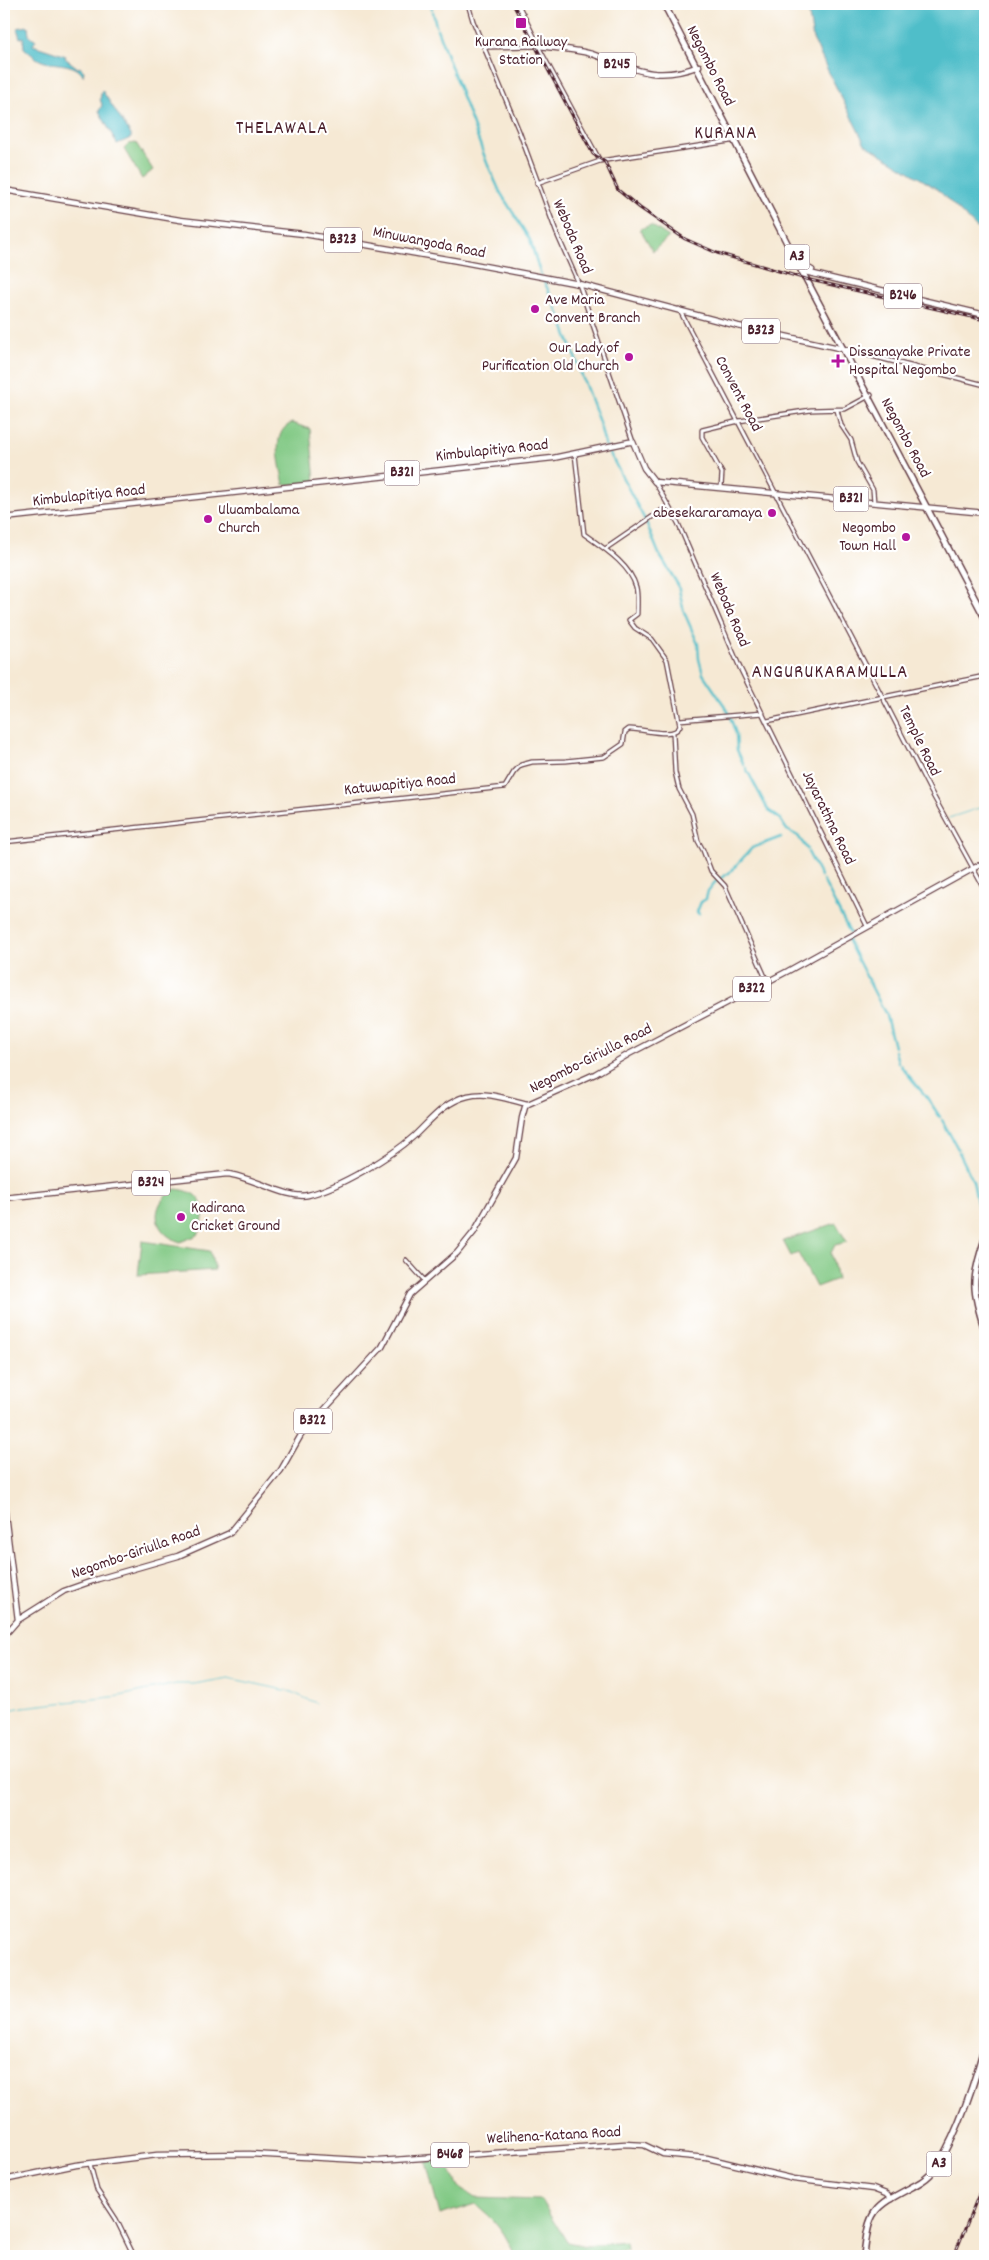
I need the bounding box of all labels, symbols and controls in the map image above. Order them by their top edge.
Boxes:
marker: Kurana Railway Station [514,16,528,30]
street label: Negombo Road [680,22,740,110]
place label: Kurana Railway Station [475,31,568,72]
road number: B245 [598,52,636,78]
district label: THELAWALA [236,116,328,143]
district label: KURANA [694,121,758,148]
street label: Weboda Road [546,196,598,278]
street label: Minuwangoda Road [371,221,487,265]
road number: B323 [324,228,362,252]
road number: A3 [784,244,810,270]
road number: B246 [884,284,922,308]
place label: Ave Maria Convent Branch [545,289,640,330]
marker: Ave Maria Convent Branch [529,303,541,315]
road number: B323 [742,318,780,344]
place label: Our Lady of Purification Old Church [482,337,619,378]
place label: Dissanayake Private Hospital Negombo [849,341,971,382]
marker: Our Lady of Purification Old Church [623,351,635,363]
street label: Convent Road [708,352,768,436]
marker: Dissanayake Private Hospital Negombo [831,354,845,368]
street label: Negombo Road [874,394,936,482]
street label: Kimbulapitiya Road [435,434,549,468]
road number: B321 [384,460,420,486]
street label: Kimbulapitiya Road [32,479,146,513]
road number: B321 [834,486,868,512]
place label: Uluambalama Church [218,499,300,540]
place label: abesekararamaya [653,502,762,525]
marker: abesekararamaya [766,507,778,519]
marker: Uluambalama Church [202,513,214,525]
place label: Negombo Town Hall [839,517,896,558]
marker: Negombo Town Hall [900,531,912,543]
street label: Weboda Road [703,569,755,651]
district label: ANGURUKARAMULLA [752,660,908,687]
street label: Temple Road [892,702,946,780]
street label: Jayarathna Road [795,767,861,869]
street label: Katuwapitiya Road [343,768,457,802]
road number: B322 [733,976,771,1002]
street label: Negombo-Giriulla Road [526,1018,656,1100]
road number: B324 [132,1170,170,1196]
place label: Kadirana Cricket Ground [191,1197,280,1238]
marker: Kadirana Cricket Ground [175,1211,187,1223]
road number: B322 [294,1408,332,1434]
street label: Negombo-Giriulla Road [68,1520,204,1586]
street label: Welihena-Katana Road [486,2121,622,2151]
road number: B468 [431,2142,469,2168]
road number: A3 [926,2152,952,2176]

